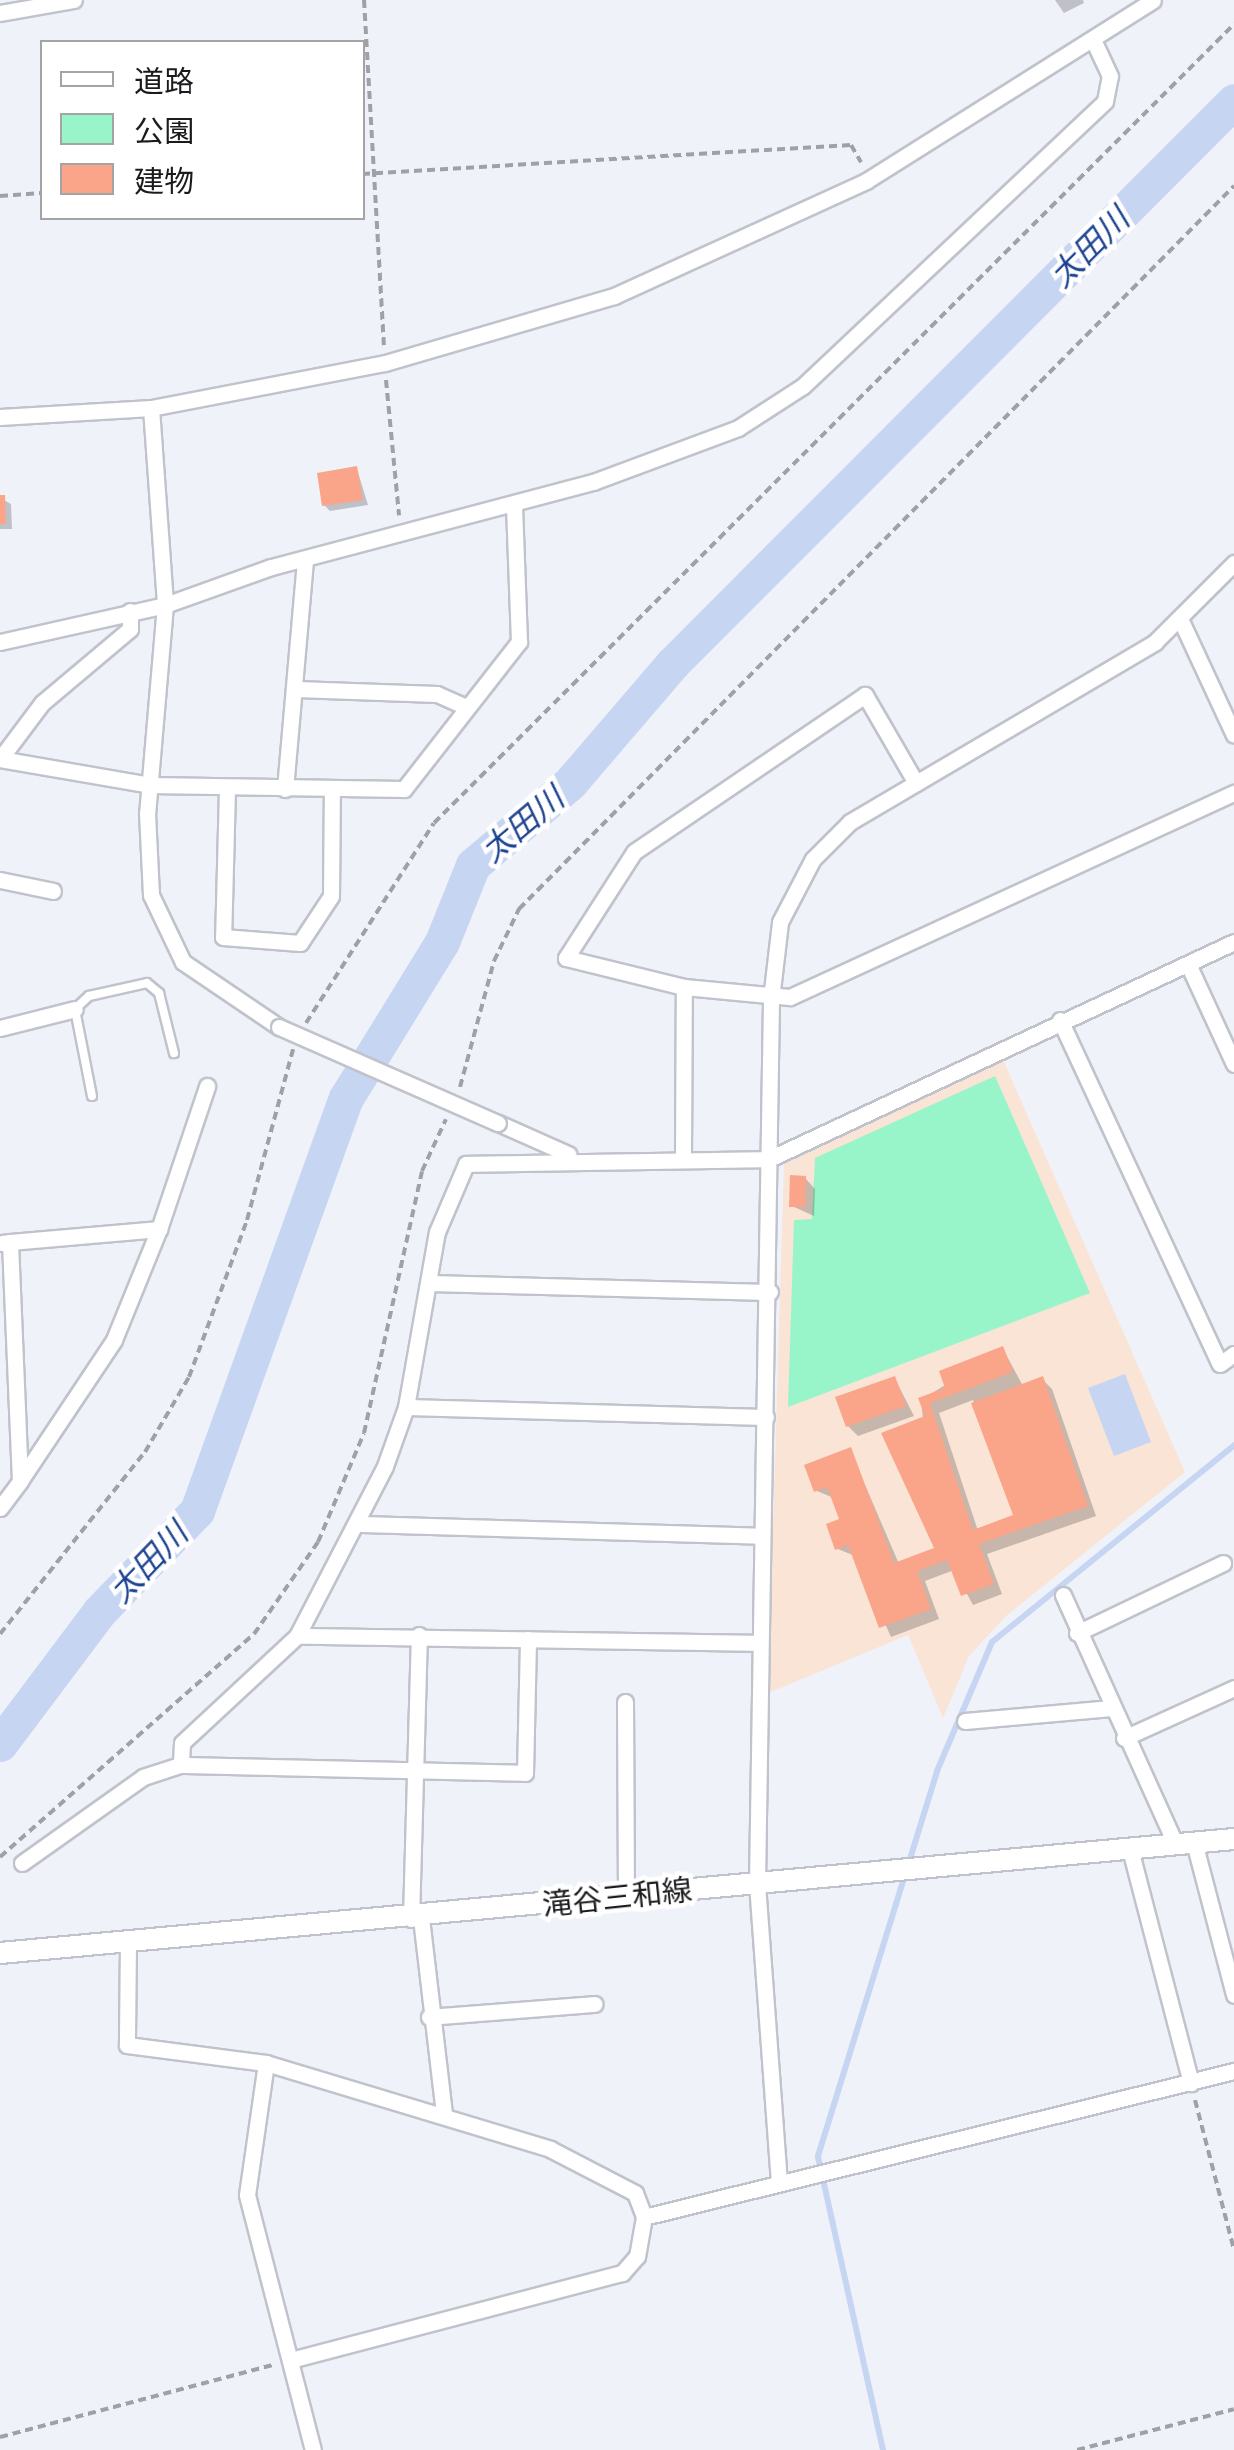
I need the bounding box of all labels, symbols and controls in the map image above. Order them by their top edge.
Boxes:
legend [40,40,365,220]
text: 道路 [134,60,194,101]
text: 公園 [134,110,194,151]
text: 建物 [134,160,194,201]
water label: 太田川 [1041,199,1137,295]
water label: 太田川 [473,778,571,870]
water label: 太田川 [101,1514,195,1610]
street label: 滝谷三和線 [541,1871,693,1923]

